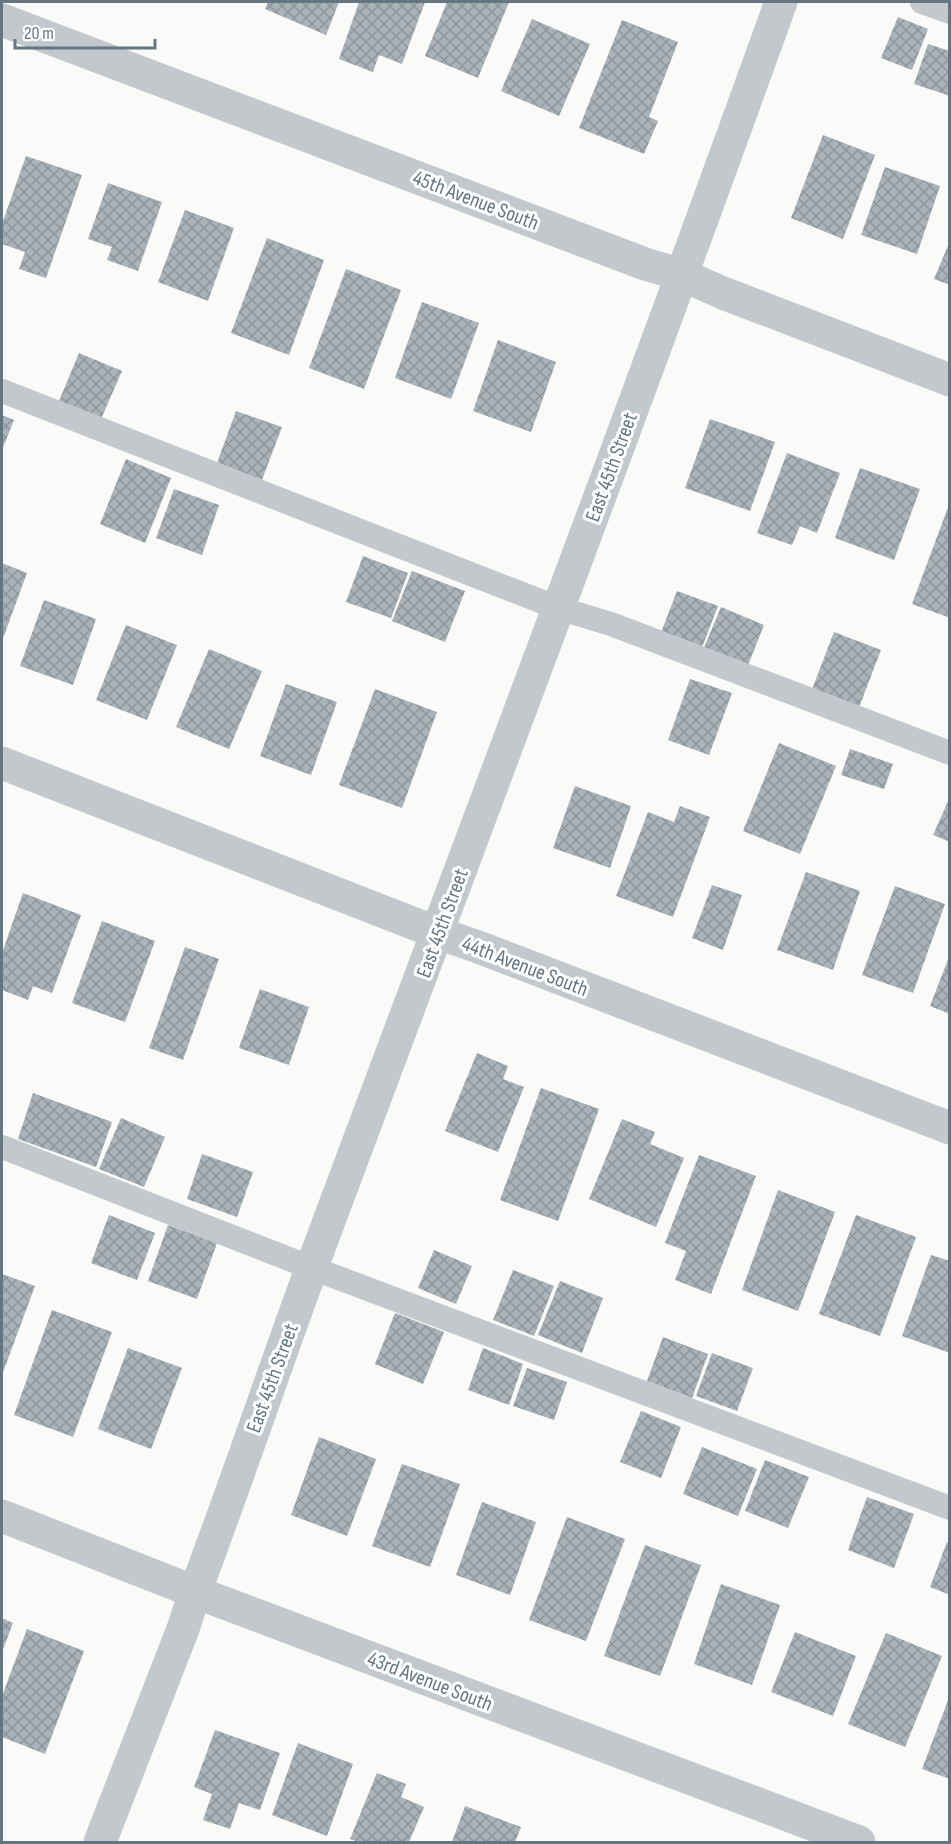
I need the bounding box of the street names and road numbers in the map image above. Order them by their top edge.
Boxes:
street label: 45th Avenue South [409,165,542,236]
street label: East 45th Street [580,409,643,525]
street label: East 45th Street [411,865,474,981]
street label: 44th Avenue South [458,931,591,1002]
street label: East 45th Street [241,1320,304,1436]
street label: 43rd Avenue South [364,1646,496,1717]

